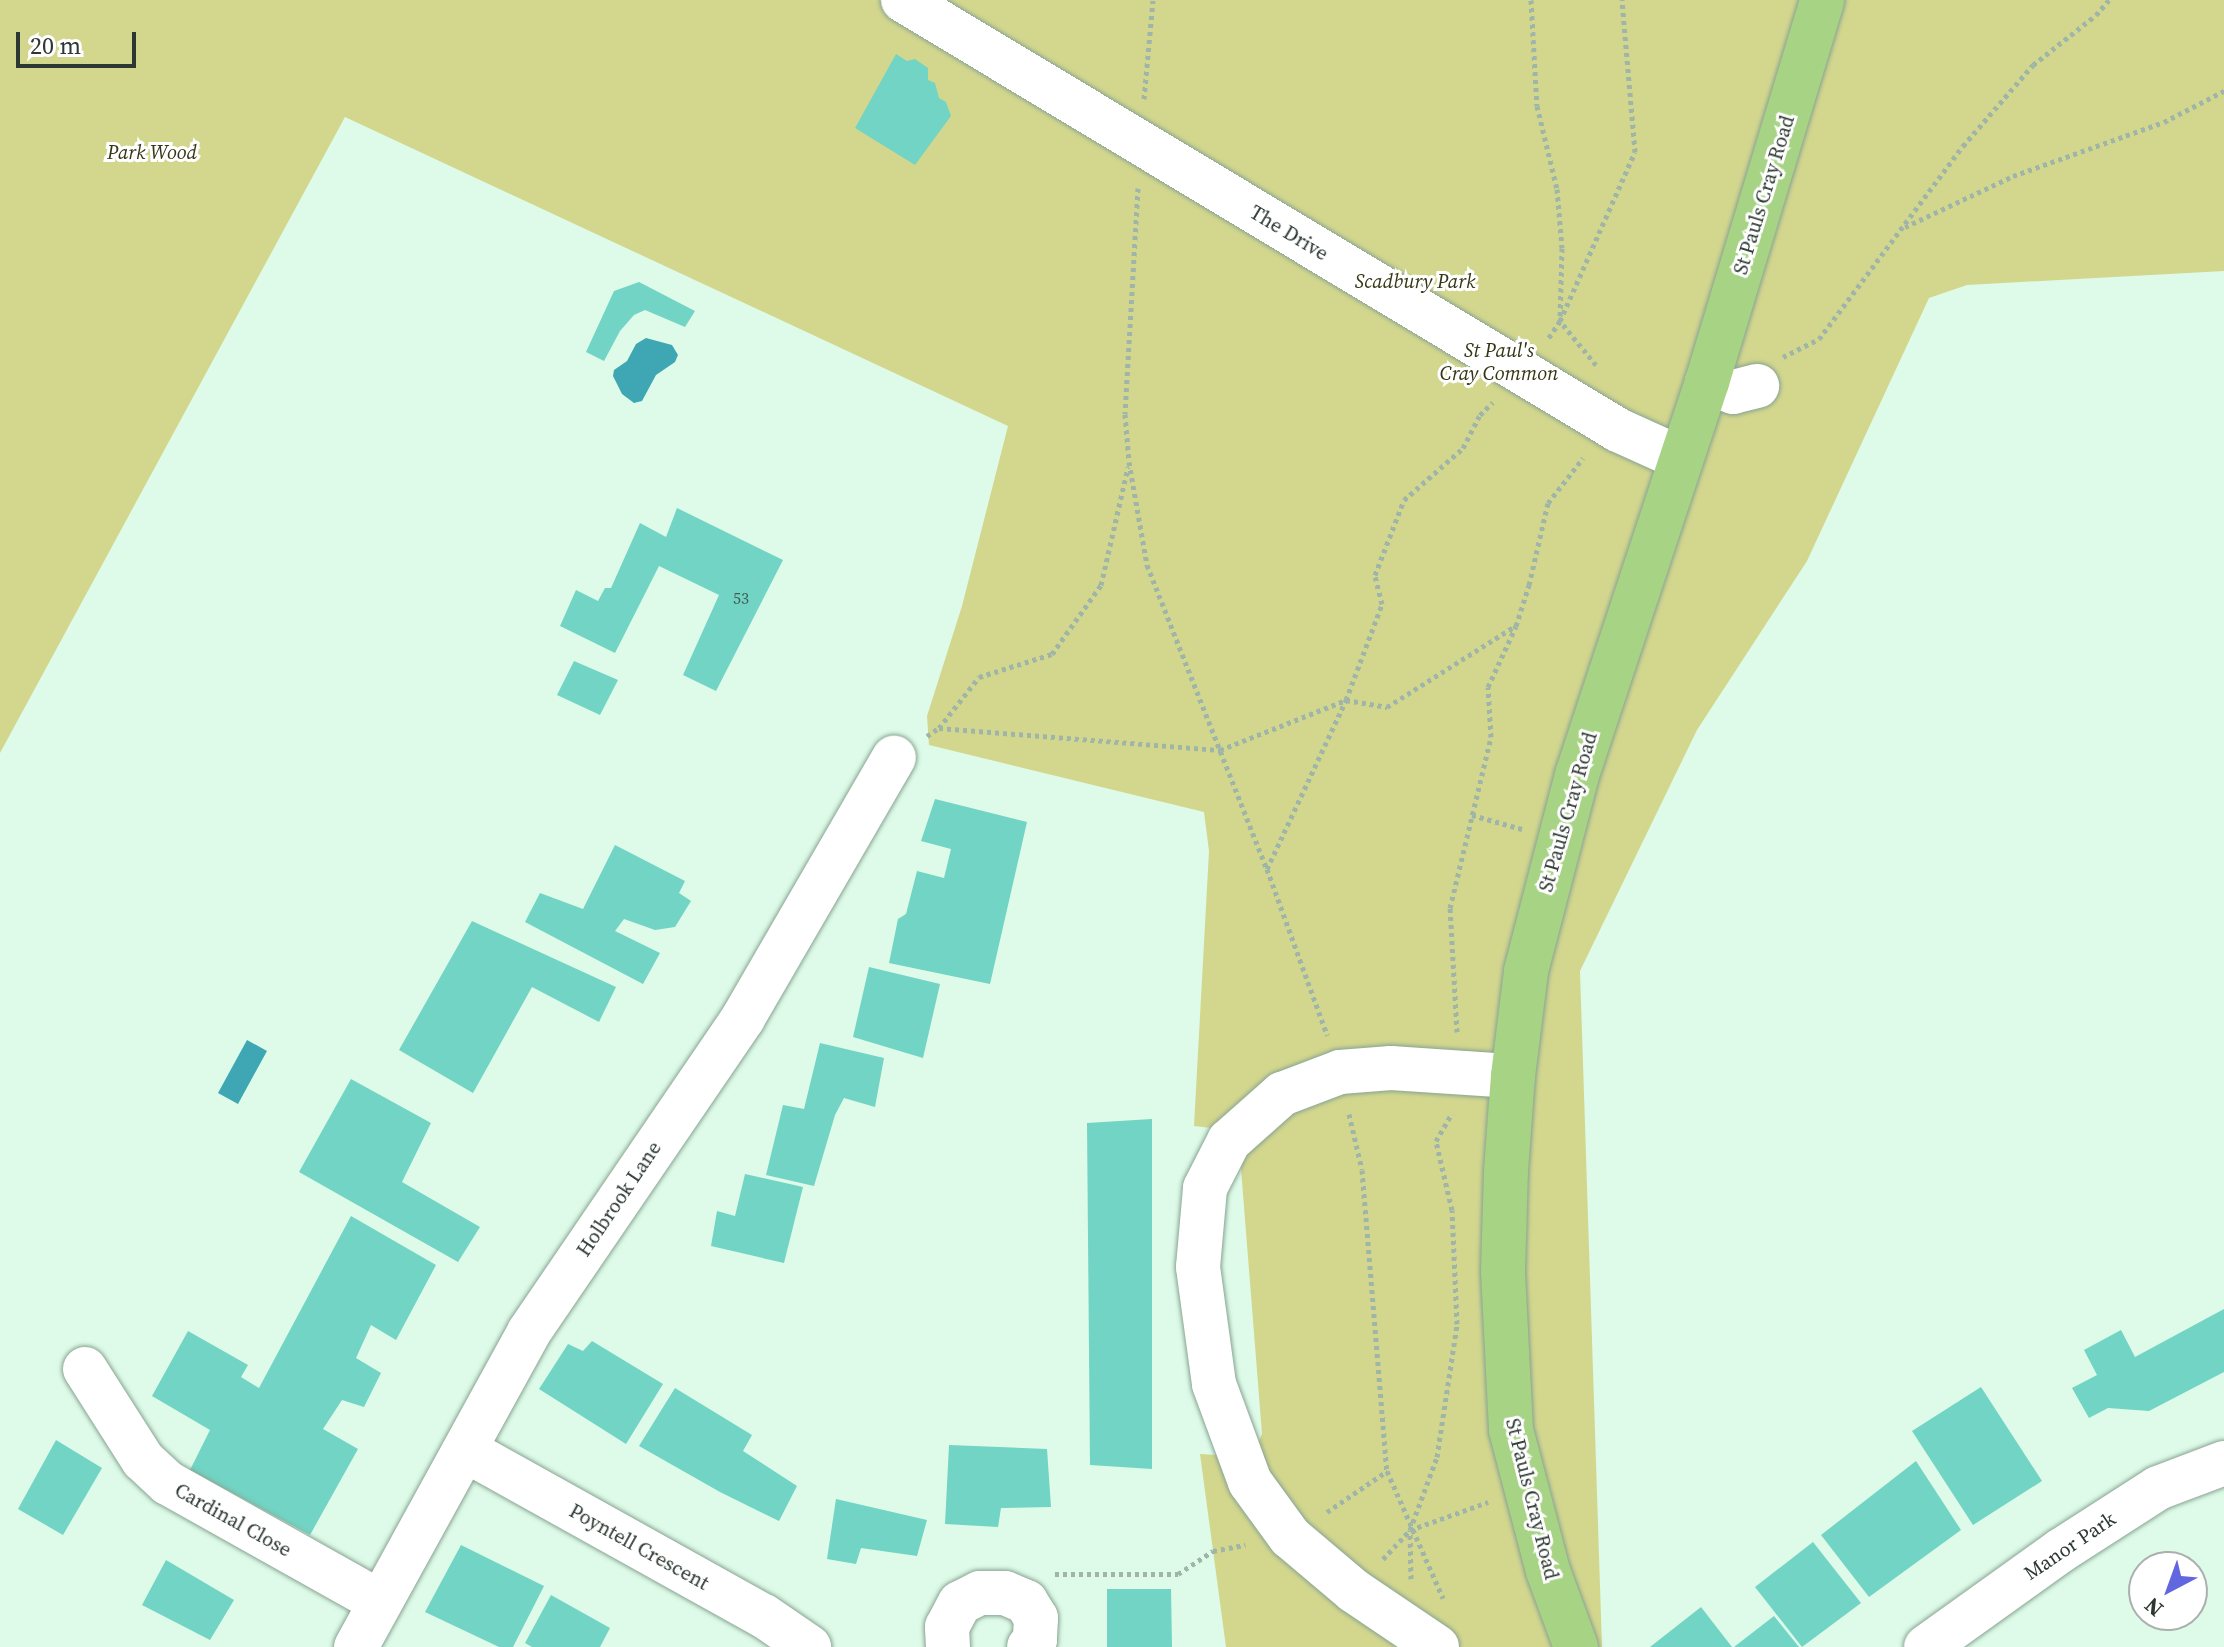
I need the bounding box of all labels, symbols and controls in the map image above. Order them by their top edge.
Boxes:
scale bar [20,16,140,66]
text: 20 m [30,29,81,62]
street label: St Pauls Cray Road [1728,113,1800,277]
park label: Park Wood [107,140,197,164]
street label: The Drive [1245,200,1333,266]
park label: Scadbury Park [1355,269,1475,293]
park label: St Paul's Cray Common [1440,339,1558,386]
house number: 53 [733,588,749,608]
street label: St Pauls Cray Road [1534,729,1602,895]
street label: Holbrook Lane [572,1137,666,1261]
street label: St Pauls Cray Road [1500,1416,1564,1582]
street label: Cardinal Close [170,1478,296,1562]
street label: Poyntell Crescent [565,1499,713,1595]
street label: Manor Park [2020,1507,2120,1585]
north arrow [2128,1551,2208,1631]
text: N [2138,1591,2169,1624]

